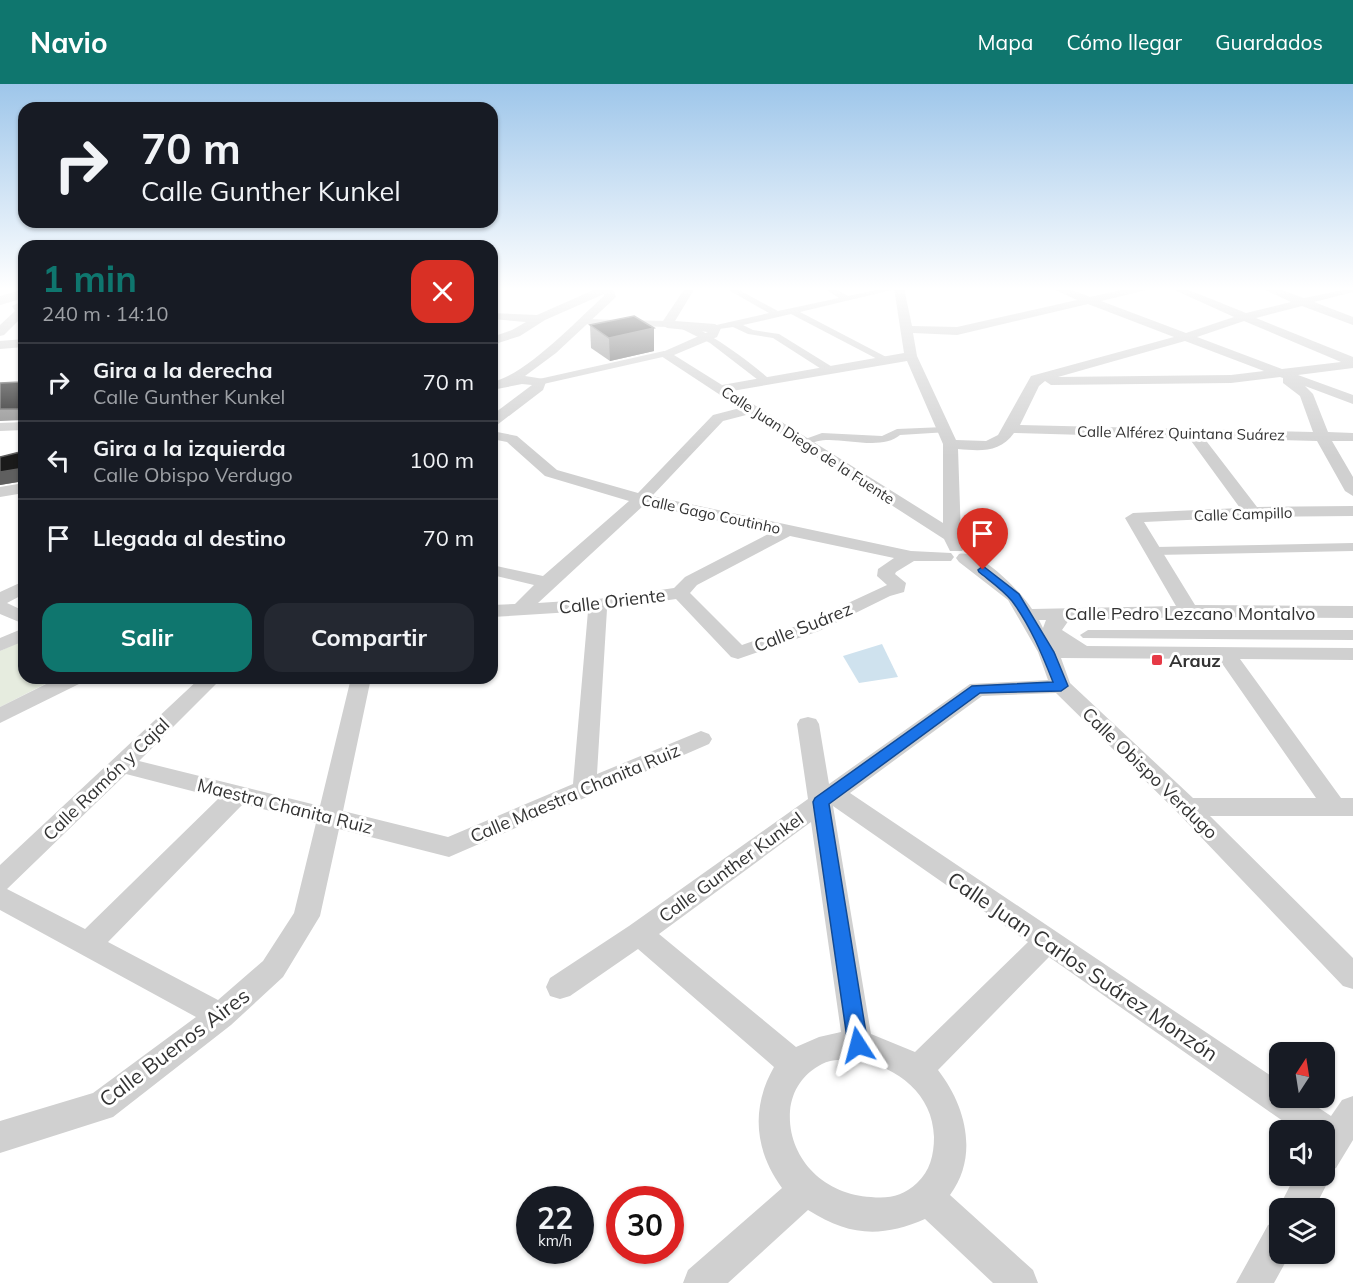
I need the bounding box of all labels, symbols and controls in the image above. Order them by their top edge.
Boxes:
text: Navio [30,25,107,60]
text: Mapa [978,29,1033,55]
text: Cómo llegar [1066,29,1182,55]
text: Guardados [1215,29,1323,55]
text: 70 m [141,122,241,175]
icon: right [42,126,120,204]
text: Calle Gunther Kunkel [141,174,401,208]
text: 1 min [42,256,137,301]
button: close [411,260,474,323]
text: 240 m · 14:10 [42,301,168,326]
text: Gira a la derecha [93,356,273,384]
icon: right [42,366,75,399]
text: 70 m [423,368,474,396]
street label: Calle Juan Diego de la Fuente [718,382,898,508]
text: Calle Gunther Kunkel [93,384,285,409]
street label: Calle Alférez Quintana Suárez [1077,422,1285,444]
text: Gira a la izquierda [93,434,286,462]
icon: left [42,444,75,477]
text: 100 m [409,446,474,474]
text: Calle Obispo Verdugo [93,462,293,487]
street label: Calle Gago Coutinho [640,490,782,538]
street label: Calle Campillo [1193,503,1293,525]
pin [957,508,1008,570]
icon: arrive [966,517,999,550]
icon: arrive [42,522,75,555]
text: Llegada al destino [93,524,286,552]
text: 70 m [423,524,474,552]
street label: Calle Oriente [558,583,666,619]
street label: Calle Suárez [751,597,855,657]
street label: Calle Pedro Lezcano Montalvo [1065,602,1315,625]
button: Salir [42,603,252,672]
button: Compartir [264,603,474,672]
place label: Arauz [1169,649,1221,672]
marker: Arauz [1150,653,1164,667]
street label: Calle Obispo Verdugo [1077,702,1223,844]
street label: Calle Ramón y Cajal [38,713,174,845]
street label: Calle Maestra Chanita Ruiz [467,738,683,848]
street label: Maestra Chanita Ruiz [195,773,375,839]
street label: Calle Gunther Kunkel [654,807,808,927]
street label: Calle Juan Carlos Suárez Monzón [943,866,1223,1066]
street label: Calle Buenos Aires [94,982,254,1112]
position arrow [826,1013,890,1077]
north arrow [1269,1042,1335,1108]
map controls [1269,1042,1335,1264]
button: sound [1269,1120,1335,1186]
speed limit sign: 30 [606,1186,684,1264]
button: layers [1269,1198,1335,1264]
text: 22 [537,1199,573,1237]
text: km/h [538,1231,572,1250]

